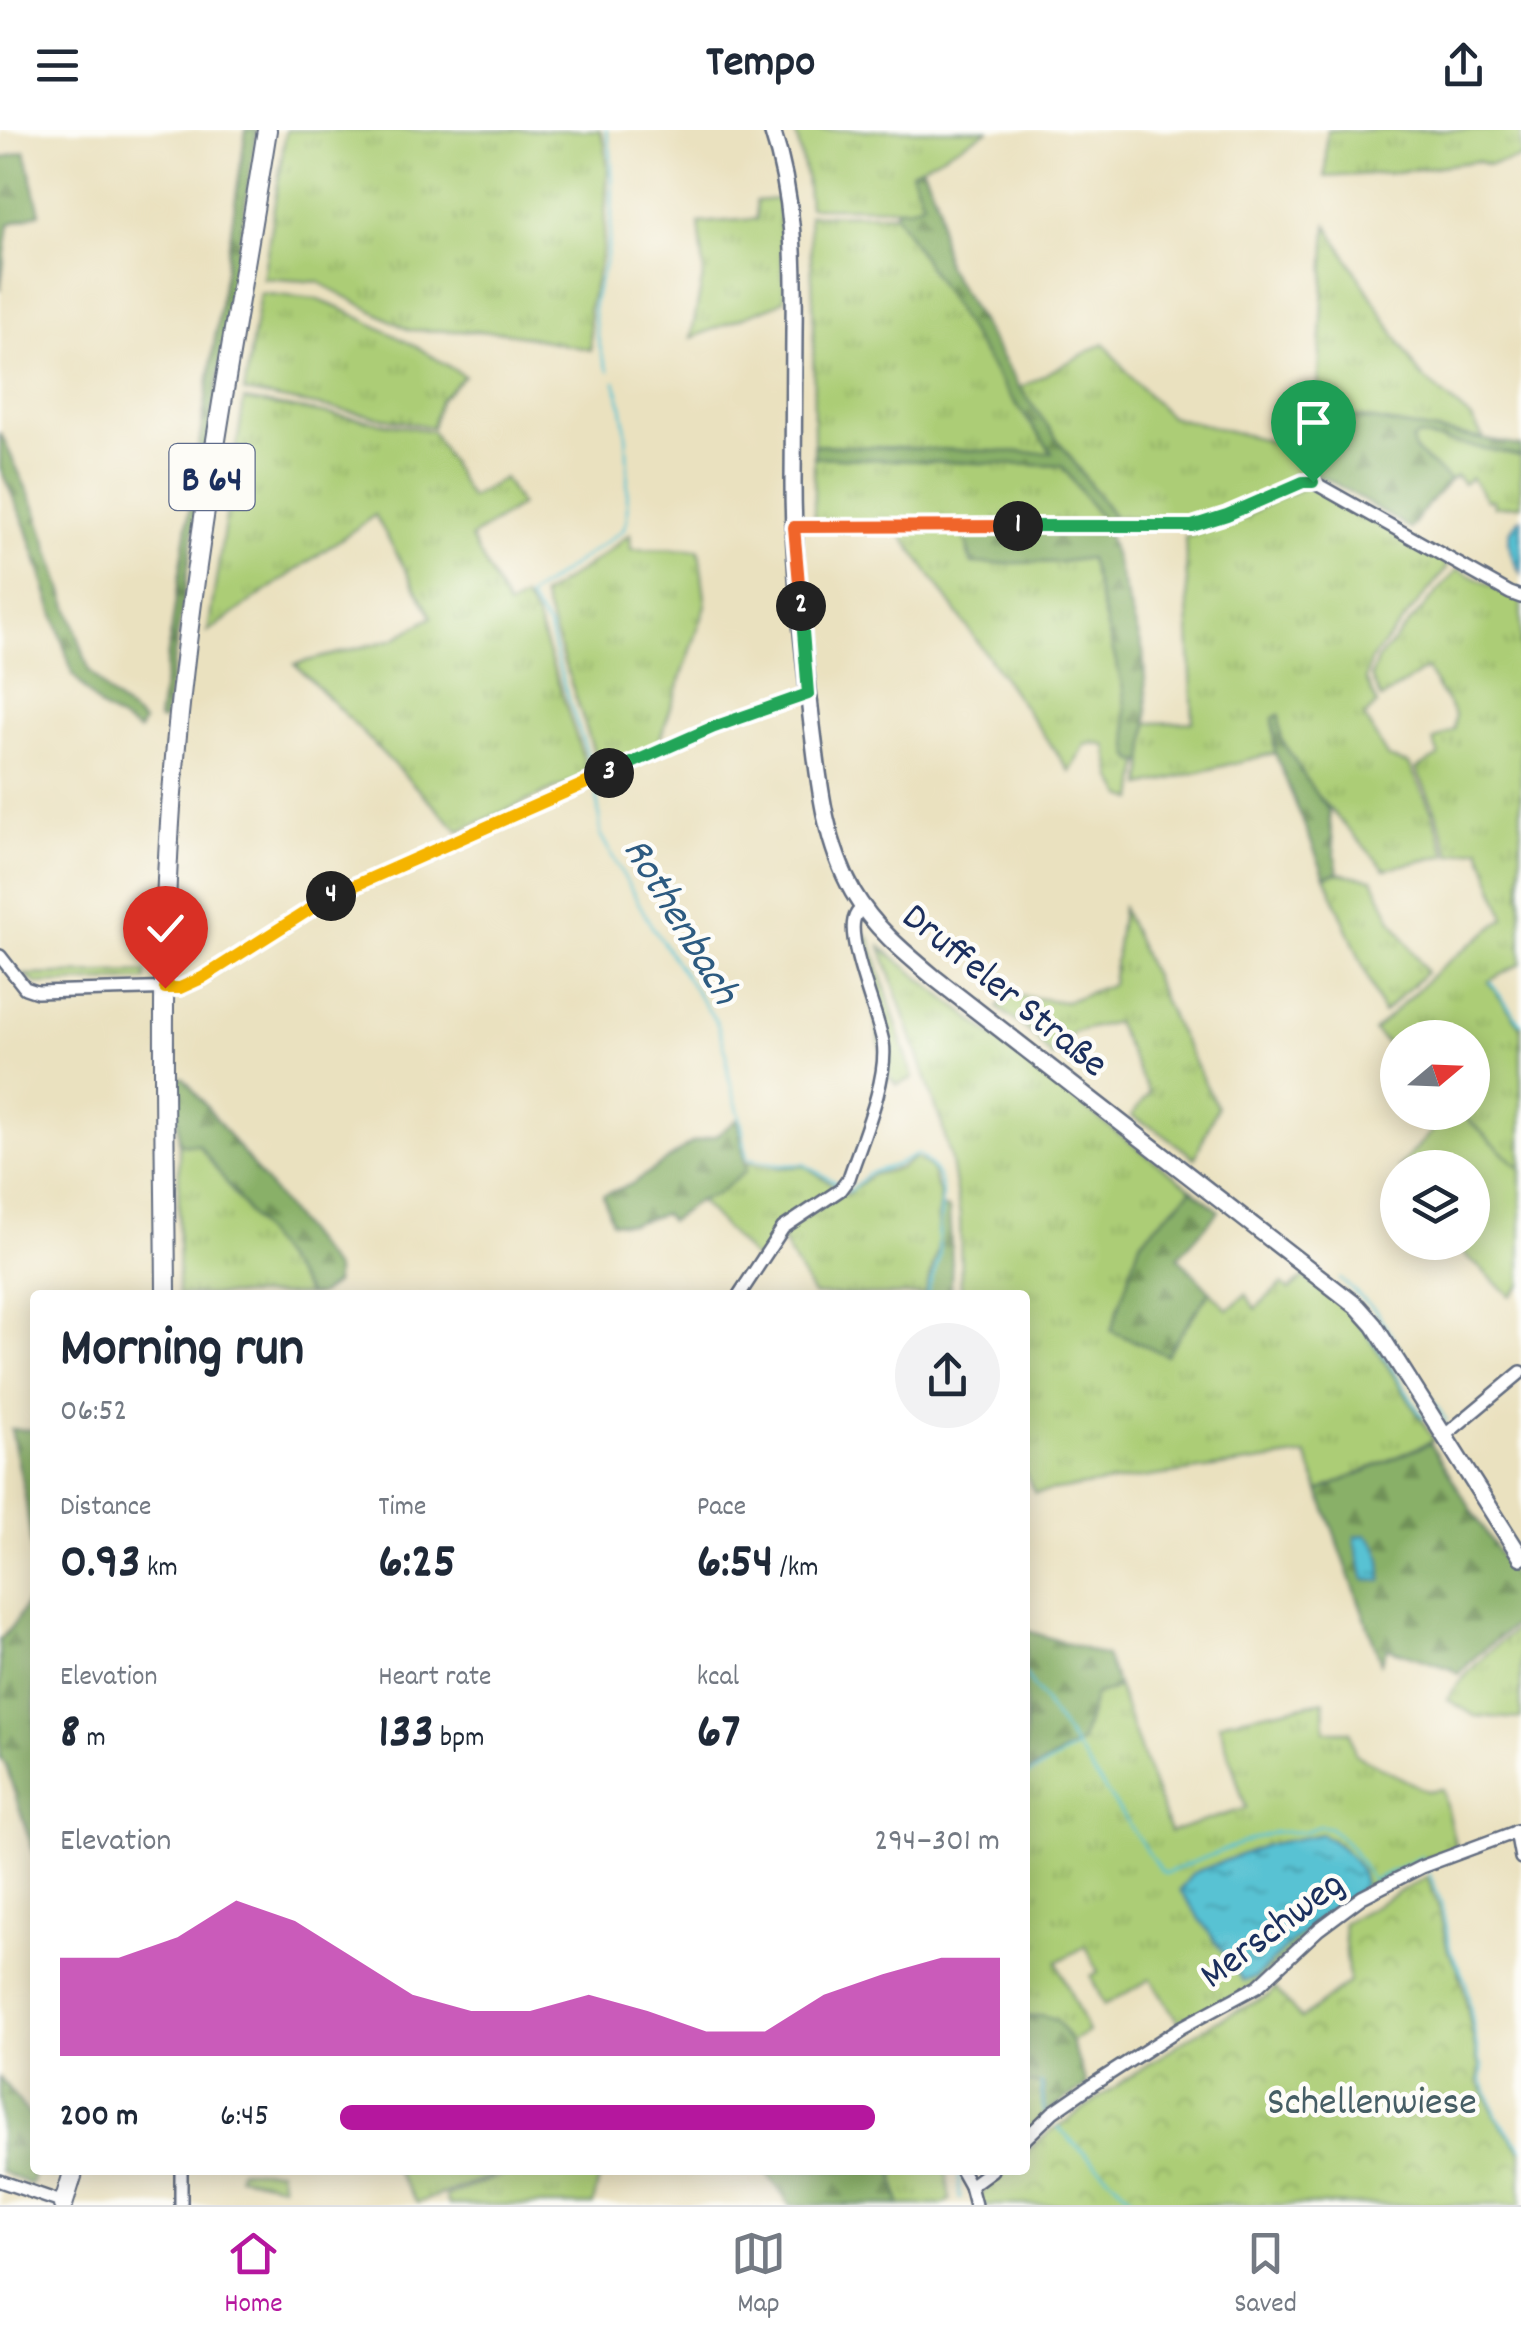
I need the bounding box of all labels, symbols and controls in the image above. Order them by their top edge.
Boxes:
text: Tempo [706,33,815,97]
icon: menu [30,38,85,93]
icon: share [1436,38,1491,93]
pin [1271,380,1356,483]
icon: arrive [1286,395,1341,450]
road number: B 64 [170,444,254,510]
pin: 1 [993,501,1043,551]
text: 1 [1015,506,1021,546]
pin: 2 [776,581,826,631]
text: 2 [795,586,807,626]
pin: 3 [584,748,634,798]
text: 3 [603,753,615,793]
water label: Rothenbach [604,828,752,1019]
pin: 4 [306,871,356,921]
text: 4 [325,876,337,916]
pin [123,886,208,989]
street label: Druffeler Straße [887,892,1118,1094]
icon: check [138,901,193,956]
north arrow [1380,1020,1490,1130]
map controls [1380,1020,1490,1260]
button: layers [1380,1150,1490,1260]
text: Morning run [60,1313,304,1392]
button: share [895,1323,1000,1428]
text: 06:52 [60,1390,127,1436]
text: Distance [60,1489,151,1529]
text: Time [378,1489,426,1529]
text: Pace [697,1489,746,1529]
text: 0.93 [60,1529,141,1601]
text: 6:25 [378,1529,456,1601]
text: 6:54 [697,1529,773,1601]
text: km [141,1550,178,1590]
text: /km [773,1550,818,1590]
text: Elevation [60,1659,157,1699]
text: Heart rate [378,1659,491,1699]
text: kcal [697,1659,739,1699]
text: 8 [60,1699,80,1771]
text: 133 [378,1699,434,1771]
text: 67 [697,1699,740,1771]
text: m [80,1720,106,1760]
text: bpm [434,1720,484,1760]
text: Elevation [60,1820,171,1866]
text: 294–301 m [874,1820,1000,1866]
street label: Merschweg [1190,1859,1358,2006]
park label: Schellenwiese [1267,2077,1477,2134]
text: 200 m [60,2095,138,2141]
text: 6:45 [220,2095,269,2141]
tab: Home [224,2226,283,2326]
tab: Map [731,2226,786,2326]
tab: Saved [1234,2226,1297,2326]

